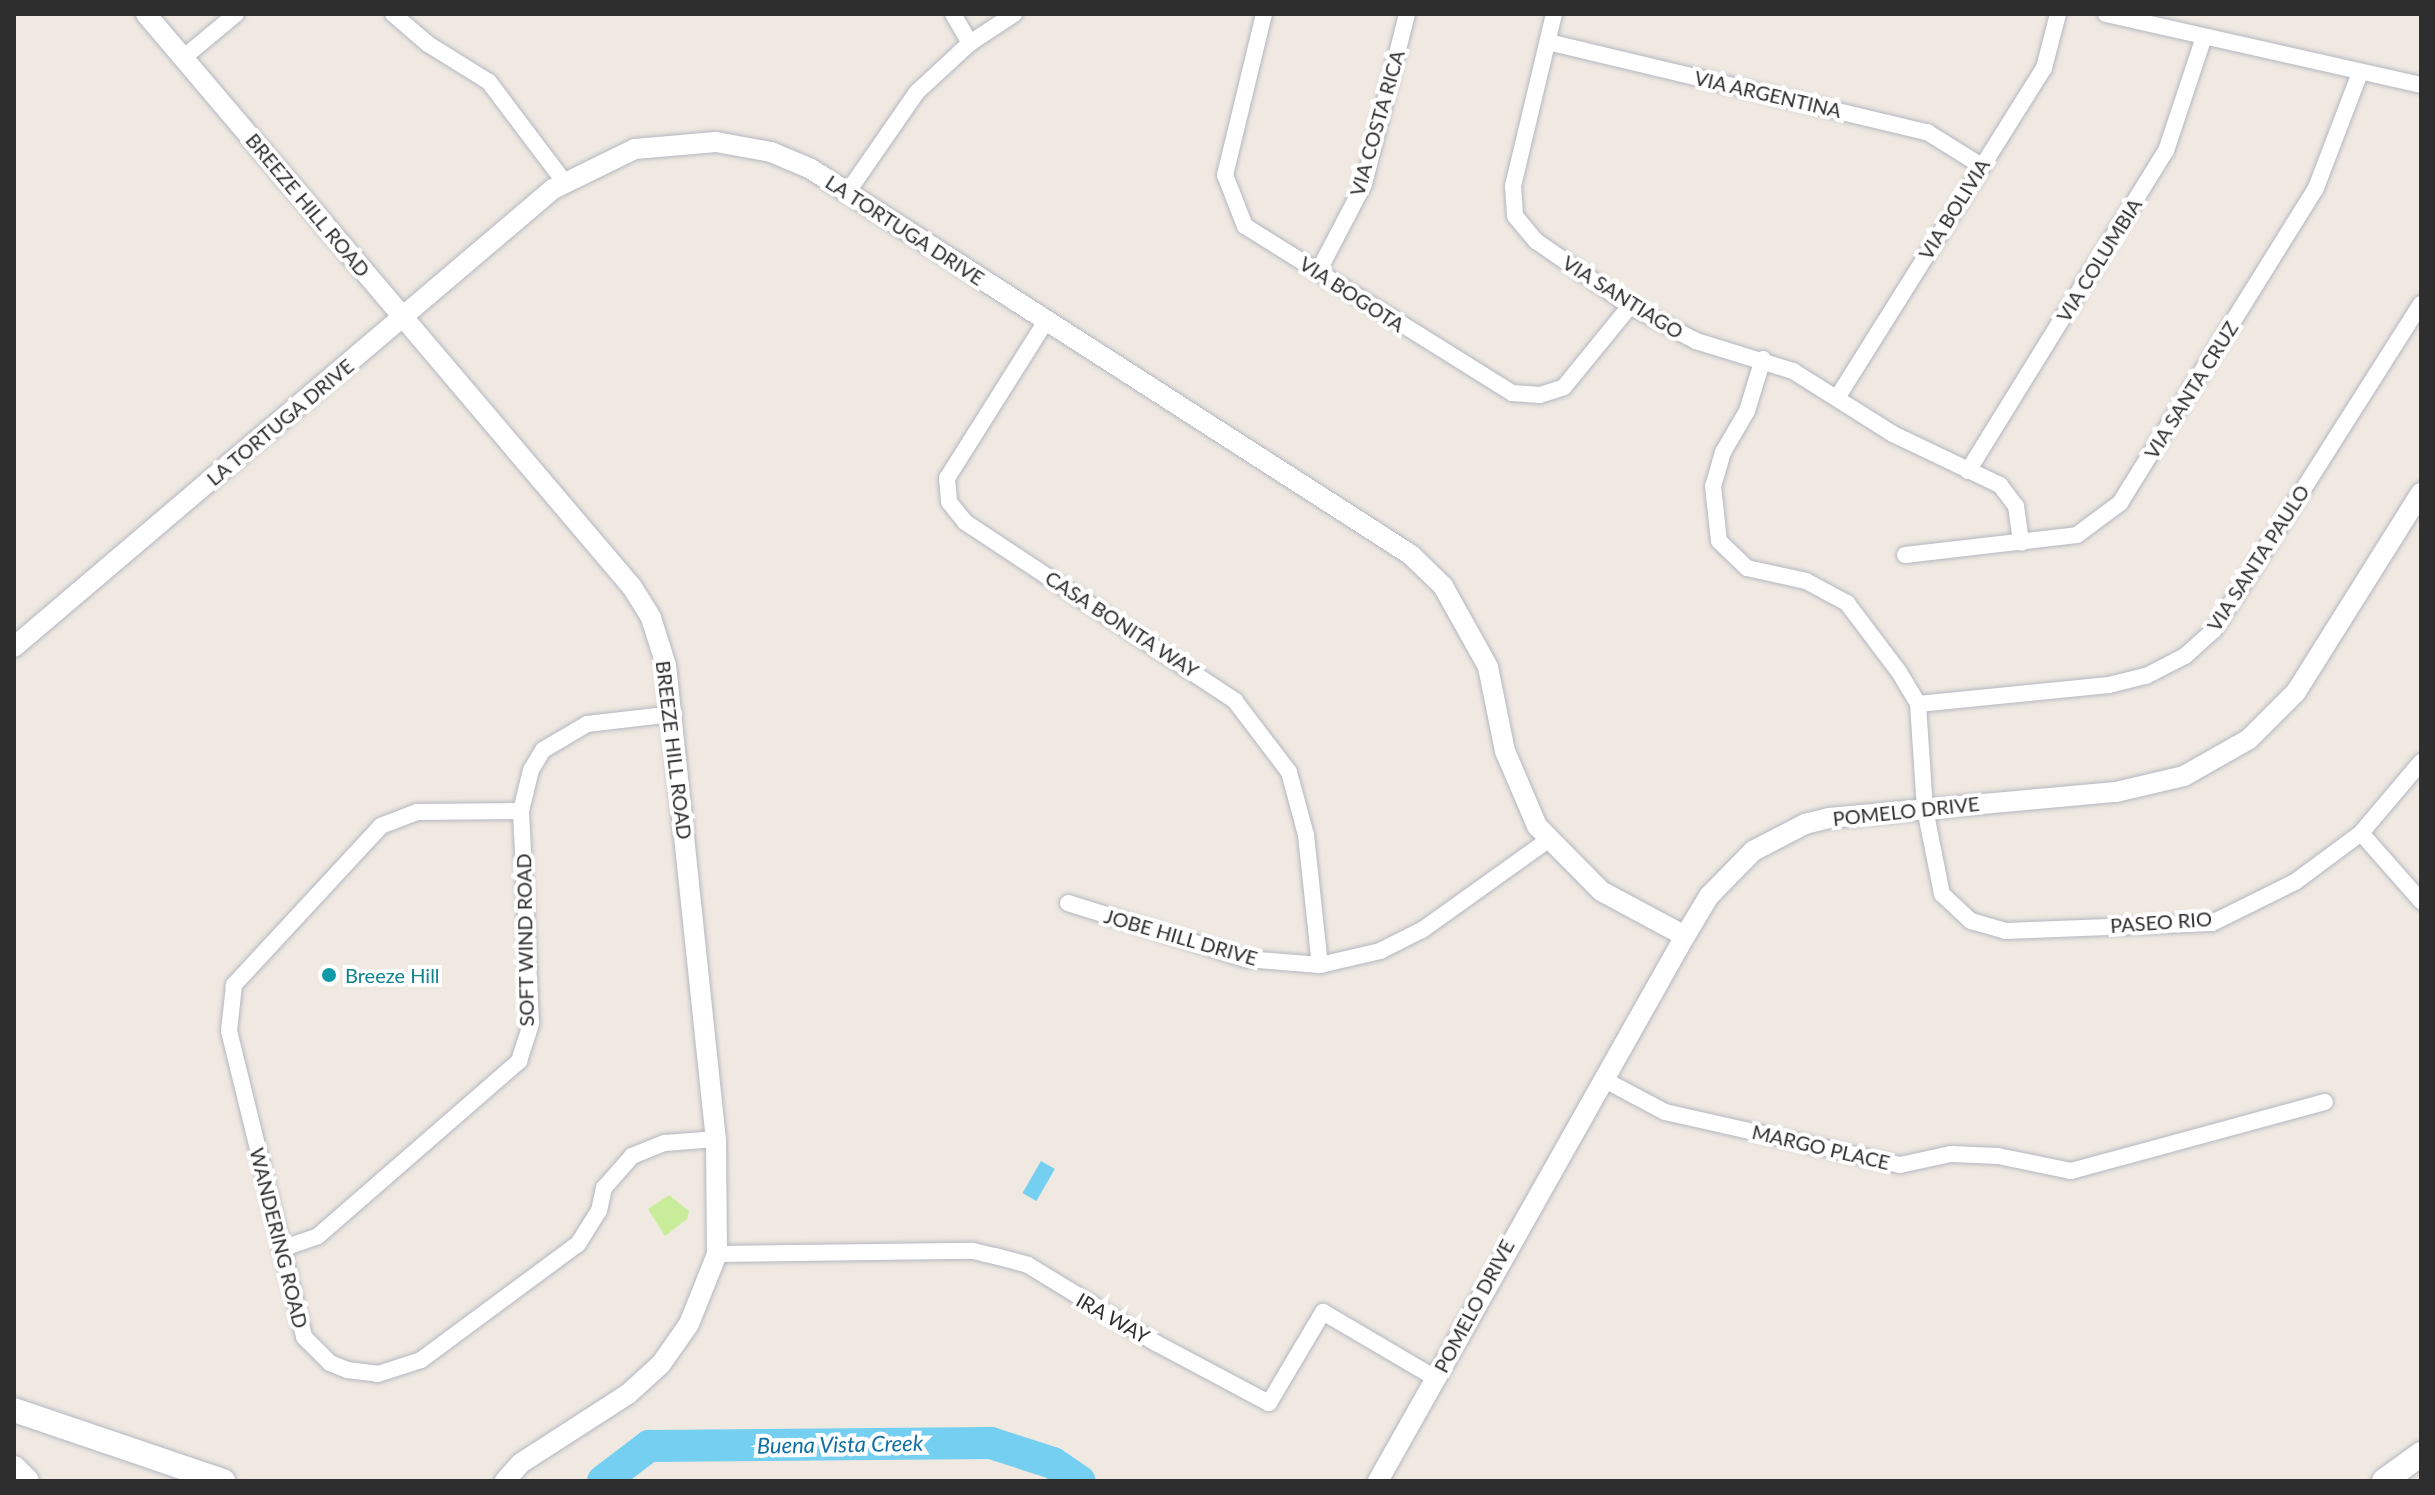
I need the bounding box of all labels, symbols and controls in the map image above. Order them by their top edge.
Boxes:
street label: VIA COSTA RICA [1345,47,1409,199]
street label: VIA ARGENTINA [1692,65,1844,123]
street label: BREEZE HILL ROAD [241,128,375,282]
street label: VIA BOLIVIA [1913,154,1995,264]
street label: LA TORTUGA DRIVE [820,169,990,291]
street label: VIA COLUMBIA [2051,193,2147,327]
street label: VIA SANTIAGO [1558,250,1688,344]
street label: VIA BOGOTA [1295,251,1409,337]
street label: VIA SANTA CRUZ [2139,316,2243,464]
street label: LA TORTUGA DRIVE [201,353,359,491]
street label: VIA SANTA PAULO [2201,480,2315,636]
street label: CASA BONITA WAY [1040,565,1204,683]
street label: BREEZE HILL ROAD [651,659,697,841]
street label: POMELO DRIVE [1831,791,1981,831]
street label: SOFT WIND ROAD [511,853,539,1027]
street label: JOBE HILL DRIVE [1101,904,1261,970]
street label: PASEO RIO [2109,906,2213,938]
place label: Breeze Hill [345,963,440,987]
marker: Breeze Hill [320,966,338,984]
street label: MARGO PLACE [1750,1119,1892,1175]
street label: WANDERING ROAD [245,1145,313,1331]
street label: POMELO DRIVE [1429,1235,1519,1377]
street label: IRA WAY [1072,1287,1154,1349]
water label: Buena Vista Creek [756,1429,924,1459]

